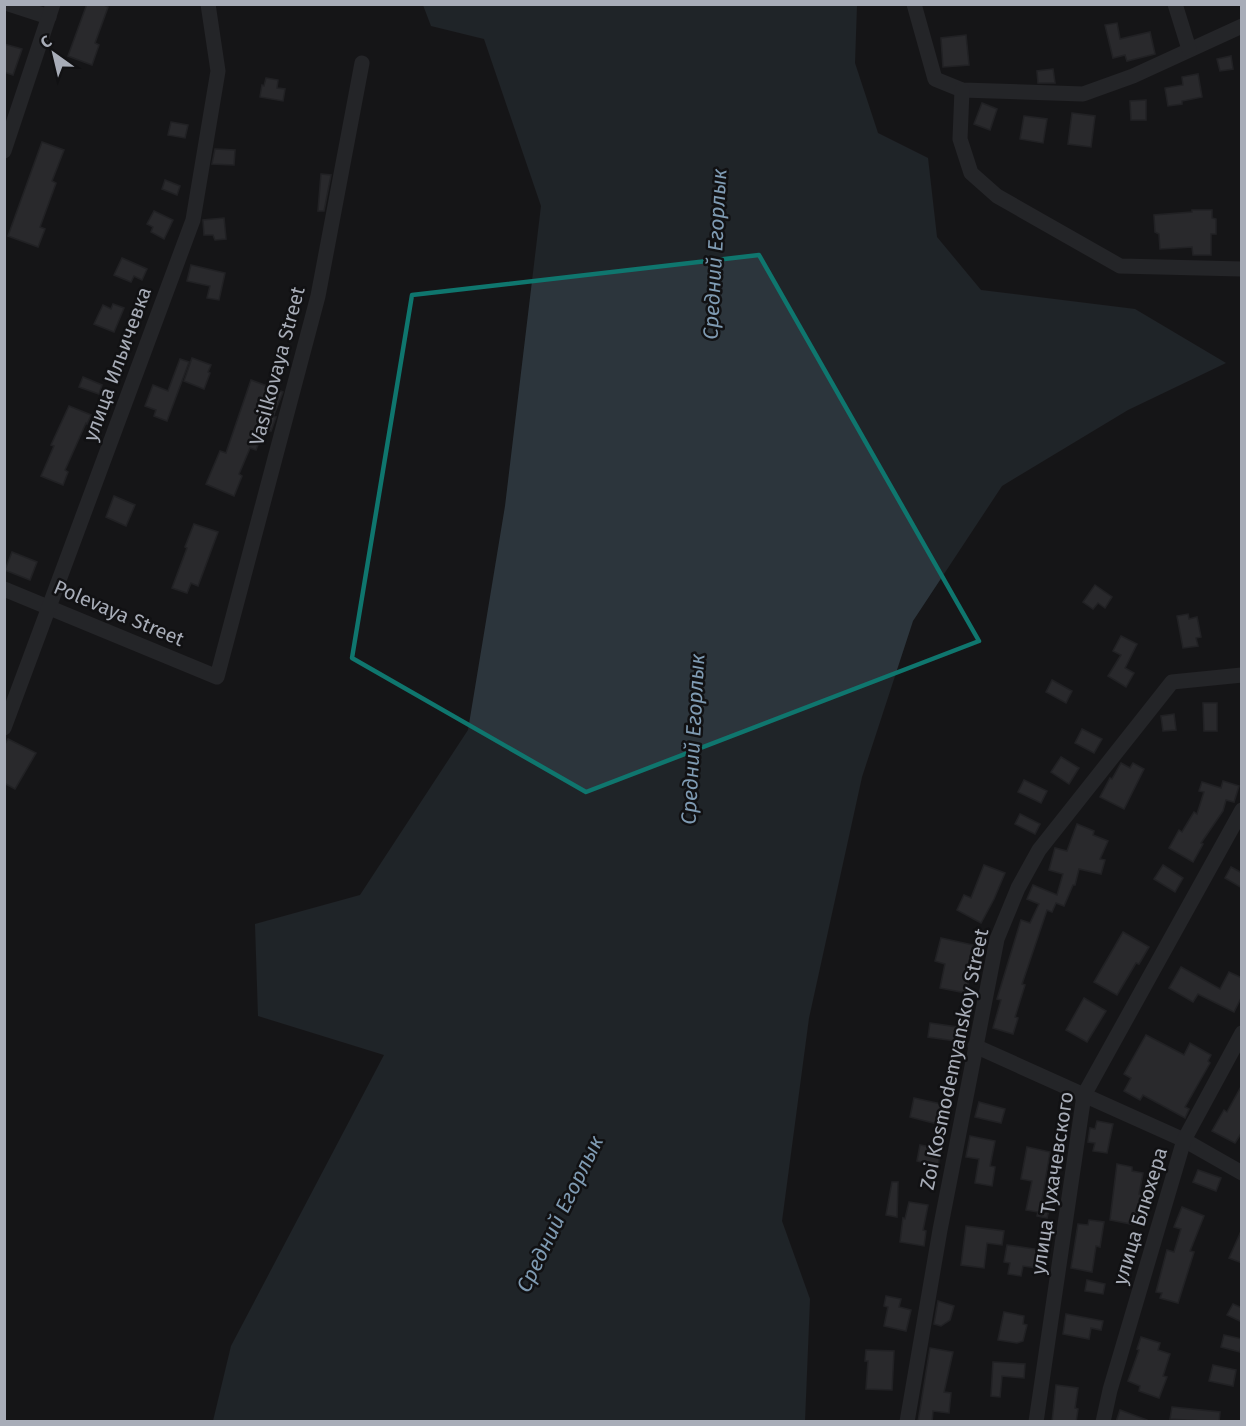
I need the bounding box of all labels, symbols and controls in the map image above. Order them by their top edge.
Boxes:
north arrow [24,24,84,84]
text: С [37,31,56,52]
water label: Средний Егорлык [698,168,732,340]
street label: улица Ильичевка [78,283,156,445]
street label: Vasilkovaya Street [244,283,310,448]
street label: Polevaya Street [50,575,189,652]
water label: Средний Егорлык [676,653,710,825]
street label: Zoi Kosmodemyanskoy Street [915,925,994,1192]
street label: улица Тухачевского [1026,1090,1078,1276]
water label: Средний Егорлык [511,1131,609,1297]
street label: улица Блюхера [1108,1144,1172,1288]

